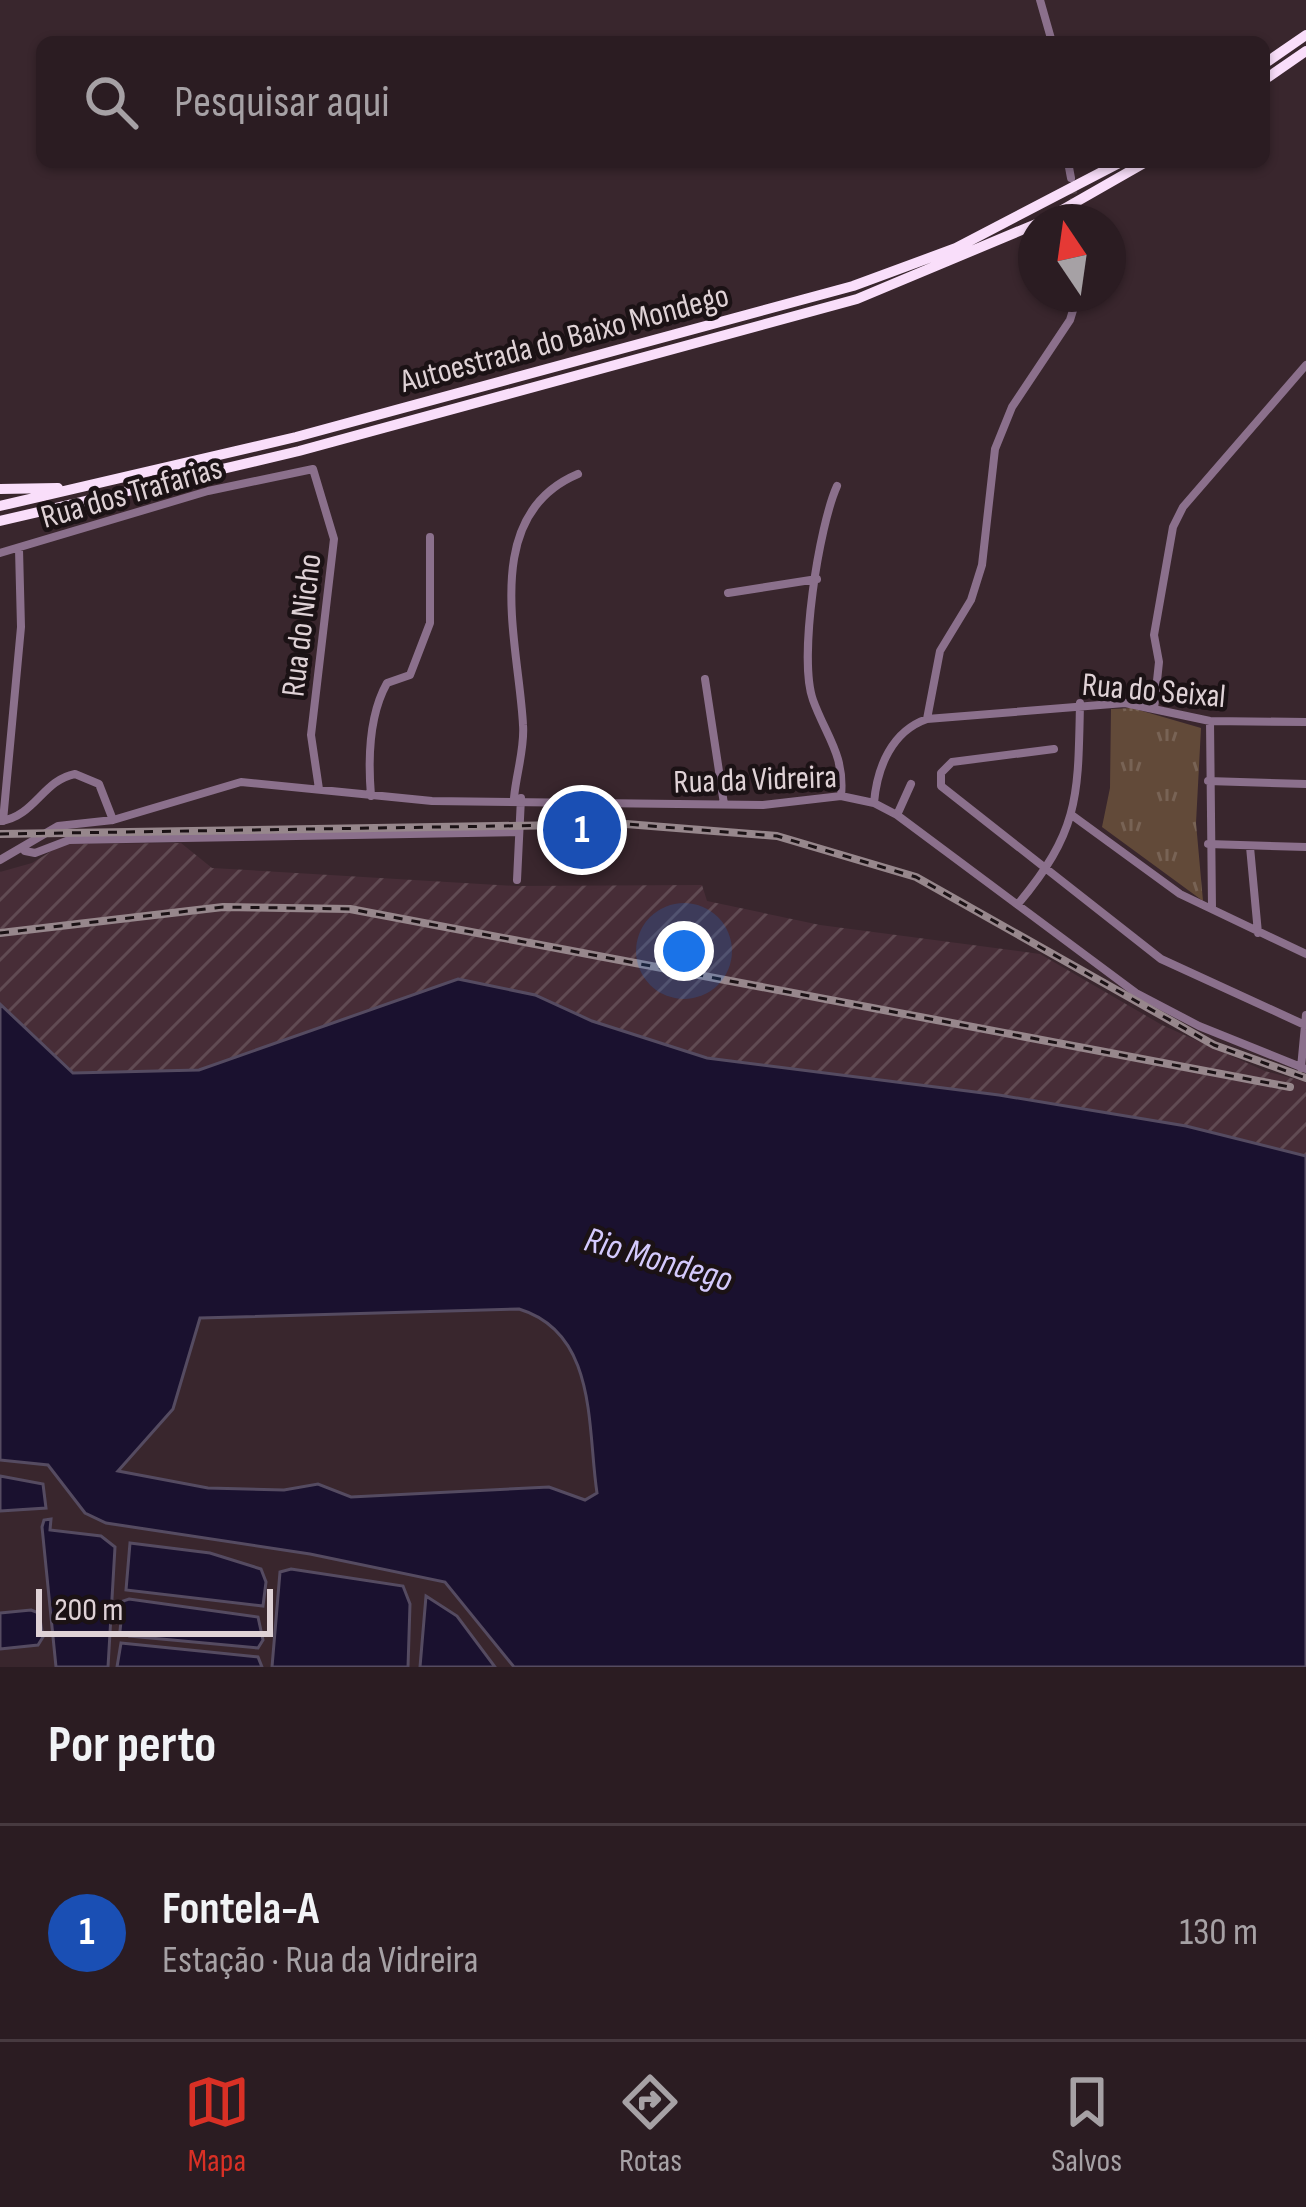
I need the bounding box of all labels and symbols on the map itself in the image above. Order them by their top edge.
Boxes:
north arrow [1018,204,1126,312]
street label: Autoestrada do Baixo Mondego [395,276,733,402]
street label: Rua dos Trafarias [37,448,227,538]
street label: Rua do Nicho [273,551,331,699]
street label: Rua do Seixal [1080,665,1227,717]
street label: Rua da Vidreira [673,757,837,803]
pin: 1 [543,785,621,875]
your location [654,921,714,981]
water label: Rio Mondego [579,1219,738,1302]
scale bar [36,1583,273,1636]

